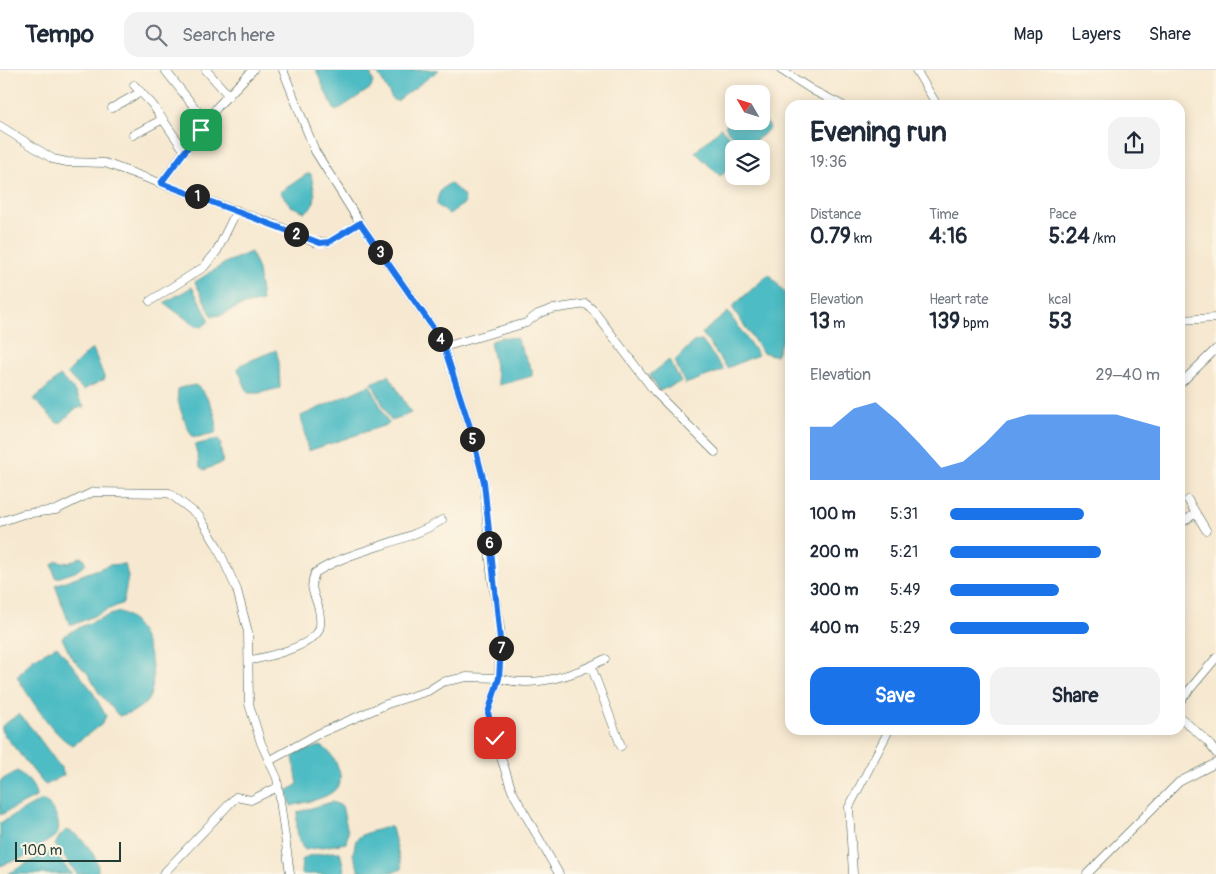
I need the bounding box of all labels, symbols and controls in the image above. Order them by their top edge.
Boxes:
search box [124,12,474,57]
text: Tempo [25,20,94,49]
icon: search [142,21,170,49]
text: Search here [182,23,275,47]
text: Map [1014,23,1043,46]
text: Layers [1071,23,1121,46]
text: Share [1149,23,1191,46]
north arrow [725,85,770,130]
map controls [725,85,770,185]
pin [180,109,222,151]
text: Evening run [810,115,947,150]
icon: arrive [187,116,215,144]
button: share [1108,117,1160,169]
button: layers [725,140,770,185]
text: 19:36 [810,152,847,172]
pin: 1 [184,184,210,208]
text: 1 [195,188,200,205]
text: Distance [810,206,861,223]
text: Time [929,206,959,223]
text: Pace [1049,206,1076,223]
pin: 2 [284,222,308,246]
text: 0.79 [810,223,851,250]
text: 4:16 [929,223,968,250]
text: 5:24 [1049,223,1090,250]
text: 2 [293,226,300,243]
text: km [851,230,872,247]
text: /km [1090,230,1116,247]
pin: 3 [368,240,392,264]
text: 3 [377,244,384,261]
text: Elevation [810,291,863,308]
text: Heart rate [929,291,988,308]
text: kcal [1049,291,1071,308]
text: 13 [810,308,830,335]
text: 139 [929,308,960,335]
text: 53 [1049,308,1072,335]
text: m [830,315,845,332]
text: bpm [960,315,989,332]
pin: 4 [428,326,452,352]
text: 4 [436,331,445,348]
text: Elevation [810,365,871,385]
text: 29–40 m [1096,365,1160,385]
pin: 5 [460,426,484,452]
text: 5 [469,431,476,448]
text: 100 m [810,504,856,524]
text: 5:31 [890,504,918,524]
pin: 6 [476,530,502,556]
text: 6 [485,535,494,552]
text: 200 m [810,542,858,562]
text: 5:21 [890,542,918,562]
text: 300 m [810,580,858,600]
text: 5:49 [890,580,920,600]
text: 400 m [810,618,859,638]
text: 5:29 [890,618,920,638]
pin: 7 [488,636,514,660]
text: 7 [498,640,505,657]
button: Save [810,667,980,725]
button: Share [990,667,1160,725]
pin [474,717,516,759]
icon: check [481,724,509,752]
scale bar [15,839,121,862]
text: 100 m [22,842,62,859]

